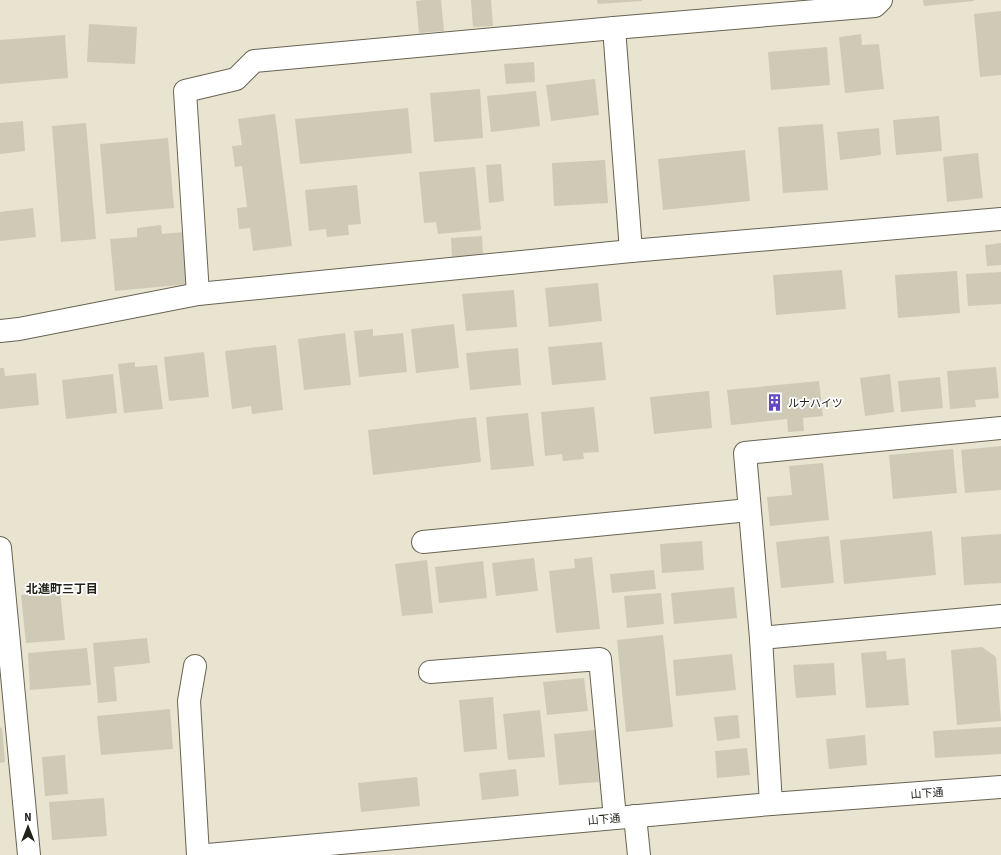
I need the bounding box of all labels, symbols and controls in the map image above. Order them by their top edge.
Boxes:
building icon: ルナハイツ [765,393,785,413]
place label: ルナハイツ [788,396,843,411]
district label: 北進町三丁目 [26,581,98,598]
street label: 山下通 [910,785,944,802]
north arrow [8,807,48,847]
text: N [24,810,32,825]
street label: 山下通 [587,811,621,828]

